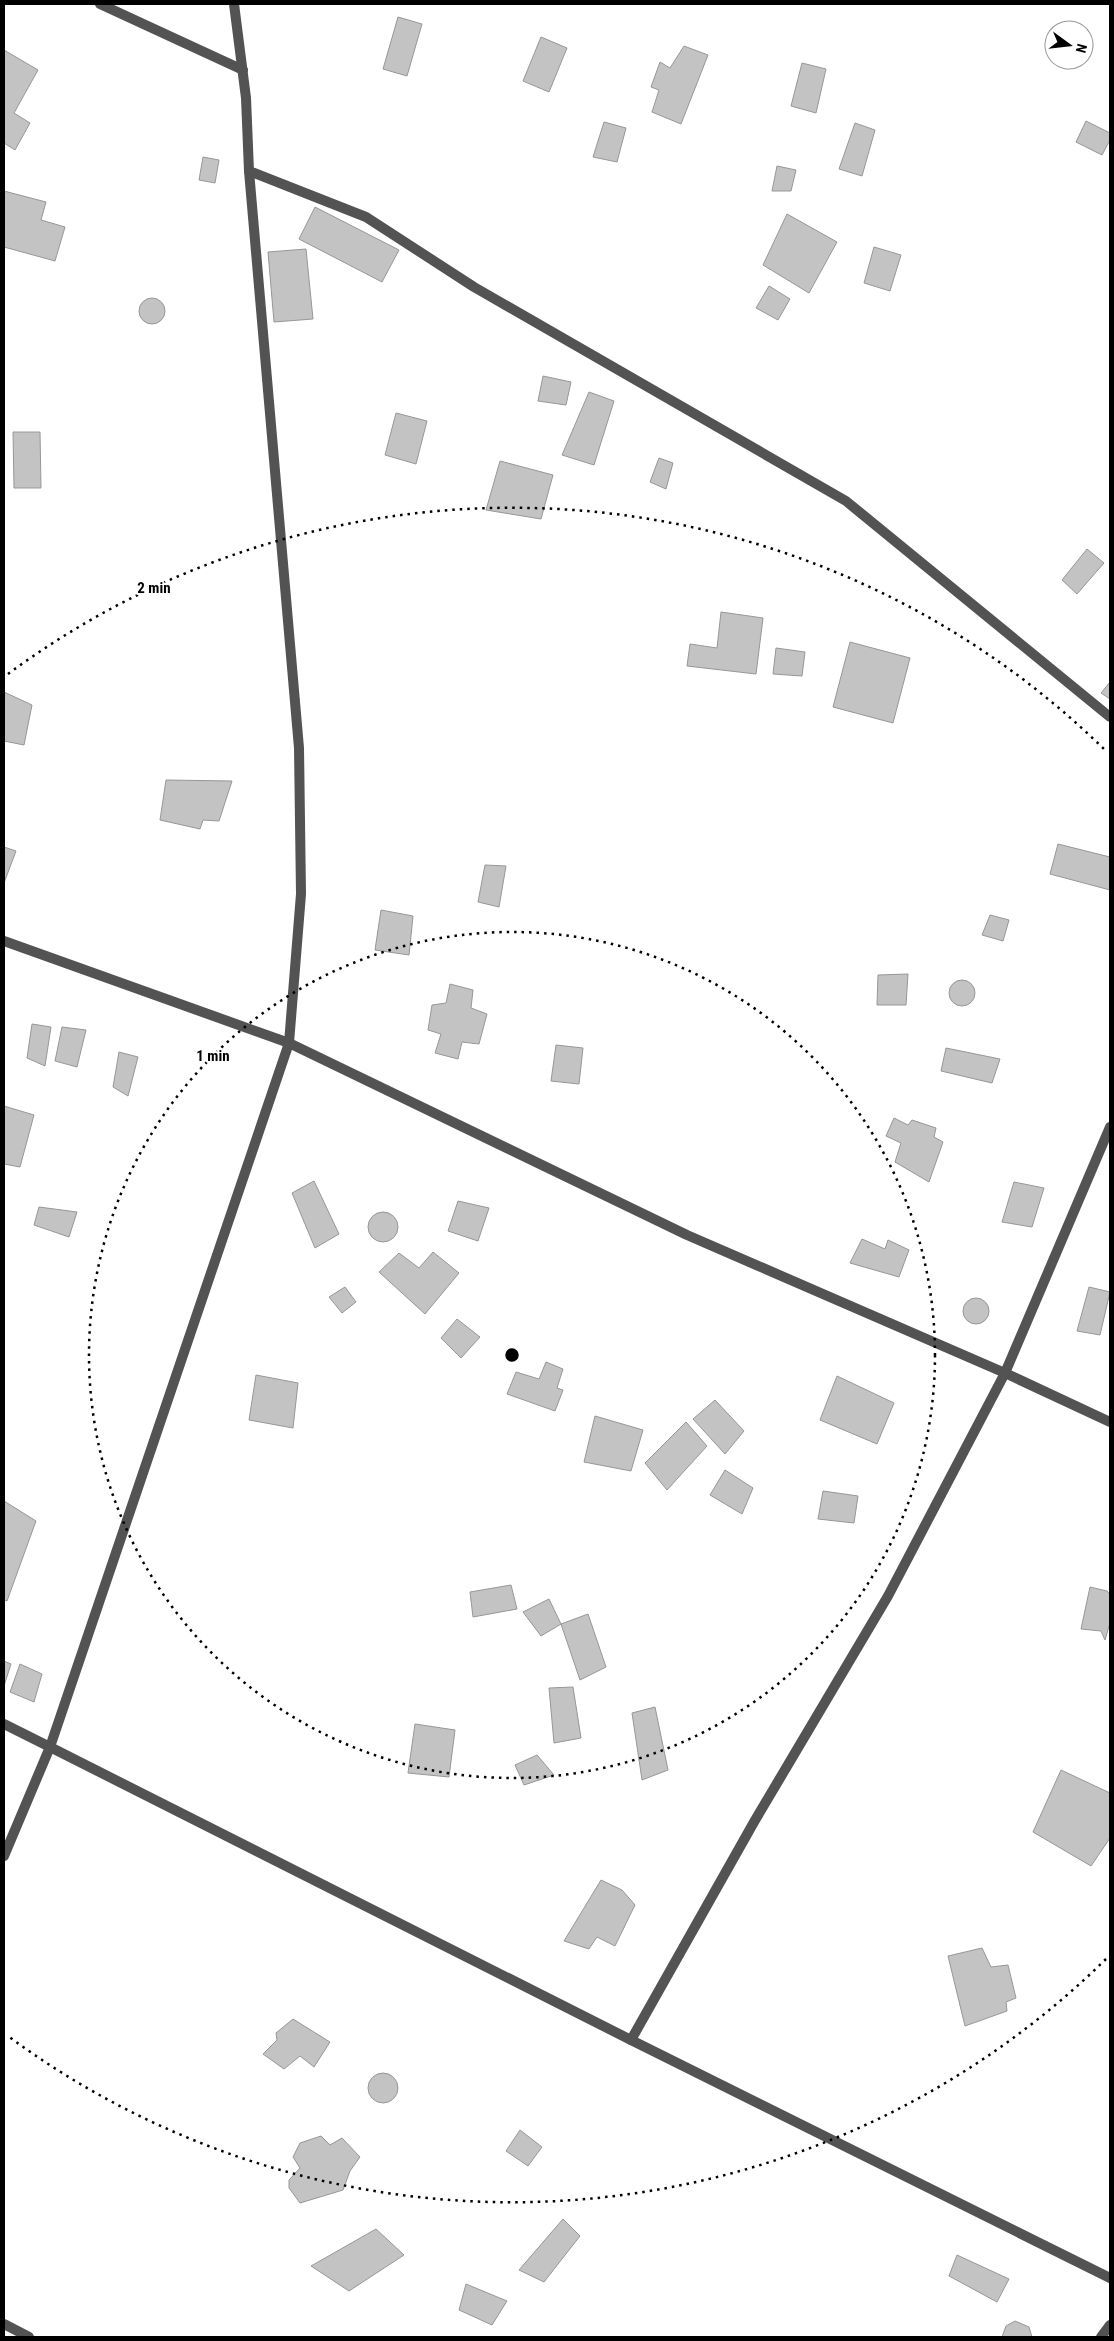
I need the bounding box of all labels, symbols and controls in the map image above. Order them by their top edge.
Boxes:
north arrow [1044,20,1094,70]
text: N [1073,42,1090,55]
text: 2 min [137,579,171,597]
text: 1 min [196,1047,230,1065]
centre of rings [503,1346,521,1364]

